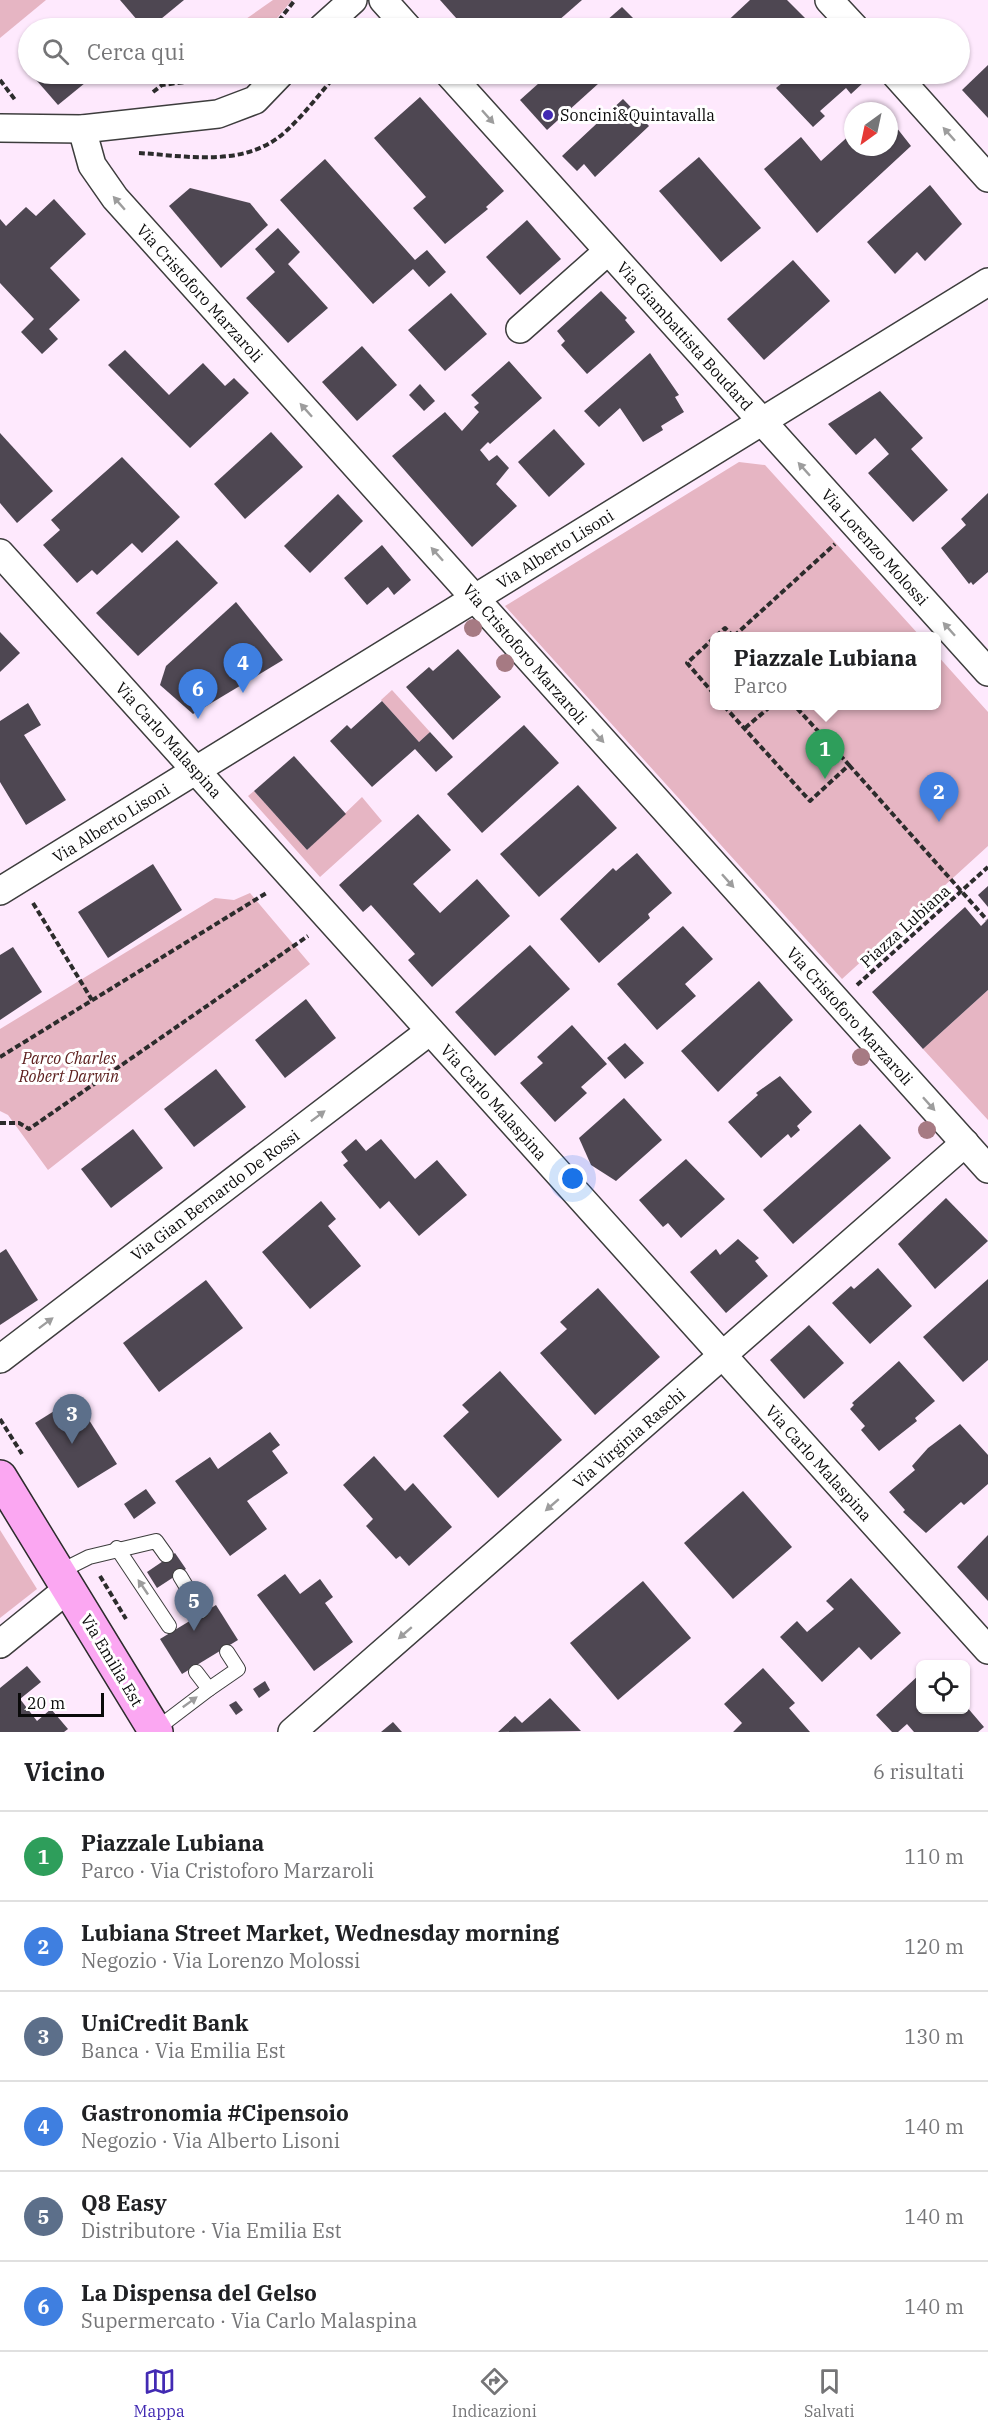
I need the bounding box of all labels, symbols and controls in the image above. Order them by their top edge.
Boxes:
search box [18,18,970,84]
icon: search [39,35,72,68]
text: Cerca qui [87,37,185,66]
north arrow [844,102,898,156]
place label: Soncini&Quintavalla [560,105,715,125]
marker: Soncini&Quintavalla [541,108,555,122]
one-way arrow [481,109,494,124]
one-way arrow [943,127,956,142]
one-way arrow [113,196,126,211]
street label: Via Cristoforo Marzaroli [133,220,267,366]
street label: Via Giambattista Boudard [613,257,757,415]
one-way arrow [299,402,313,417]
one-way arrow [797,461,811,476]
street label: Via Lorenzo Molossi [817,484,933,610]
street label: Via Alberto Lisoni [493,505,617,593]
one-way arrow [431,547,444,562]
street label: Via Cristoforo Marzaroli [459,580,591,728]
one-way arrow [943,622,956,637]
popup [710,632,941,710]
text: Piazzale Lubiana [734,643,917,672]
pin: 4 [224,644,262,693]
pin: 6 [178,670,218,719]
text: Parco [734,672,787,699]
street label: Via Carlo Malaspina [112,678,227,802]
one-way arrow [591,729,605,744]
pin: 1 [806,730,844,779]
pin: 2 [920,772,958,822]
street label: Via Alberto Lisoni [49,779,173,867]
one-way arrow [721,873,734,888]
street label: Piazza Lubiana [856,880,954,972]
street label: Via Cristoforo Marzaroli [783,943,917,1089]
street label: Via Carlo Malaspina [437,1040,552,1164]
park label: Parco Charles Robert Darwin [18,1048,119,1086]
one-way arrow [922,1096,935,1111]
one-way arrow [311,1110,326,1122]
street label: Via Gian Bernardo De Rossi [127,1125,303,1265]
your location [558,1164,587,1193]
one-way arrow [39,1318,54,1330]
street label: Via Virginia Raschi [569,1384,689,1492]
pin: 3 [52,1394,92,1444]
street label: Via Carlo Malaspina [762,1401,877,1525]
one-way arrow [545,1498,560,1512]
one-way arrow [138,1579,149,1595]
pin: 5 [174,1582,214,1631]
street label: Via Emilia Est [77,1610,148,1710]
one-way arrow [398,1626,413,1640]
map controls [916,1660,970,1714]
button: locate [916,1660,970,1714]
scale bar [18,1690,104,1718]
text: 20 m [27,1693,65,1713]
one-way arrow [182,1697,197,1709]
text: Vicino [24,1754,105,1788]
text: 6 risultati [873,1758,964,1785]
text: Piazzale Lubiana [81,1828,264,1857]
text: 1 [38,1843,50,1870]
text: 110 m [904,1843,964,1870]
text: Parco · Via Cristoforo Marzaroli [81,1857,374,1884]
text: Lubiana Street Market, Wednesday morning [81,1918,559,1947]
text: 2 [38,1933,50,1960]
text: 120 m [904,1933,964,1960]
text: Negozio · Via Lorenzo Molossi [81,1947,360,1974]
text: UniCredit Bank [81,2008,248,2037]
text: 3 [38,2023,50,2050]
text: 130 m [904,2023,964,2050]
text: Banca · Via Emilia Est [81,2037,285,2064]
text: Gastronomia #Cipensoio [81,2098,349,2127]
text: 4 [38,2113,50,2140]
text: 140 m [904,2113,964,2140]
text: Negozio · Via Alberto Lisoni [81,2127,340,2154]
text: Q8 Easy [81,2188,167,2217]
text: 5 [38,2203,50,2230]
text: 140 m [904,2203,964,2230]
text: Distributore · Via Emilia Est [81,2217,342,2244]
text: La Dispensa del Gelso [81,2278,317,2307]
text: 6 [38,2293,50,2320]
text: 140 m [904,2293,964,2320]
text: Supermercato · Via Carlo Malaspina [81,2307,417,2334]
tab: Mappa [134,2365,185,2421]
tab: Indicazioni [452,2365,537,2421]
tab: Salvati [804,2365,854,2421]

